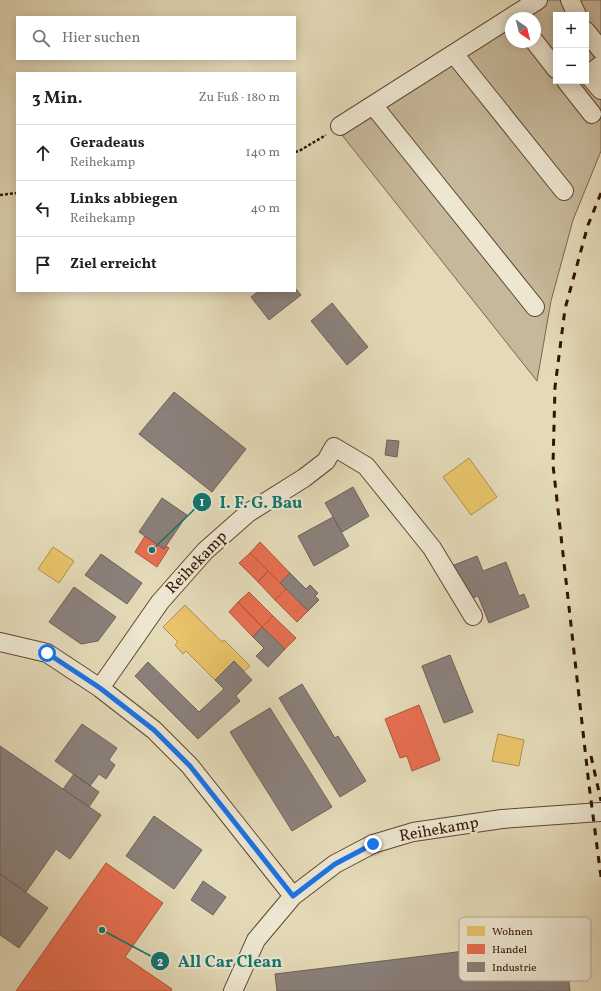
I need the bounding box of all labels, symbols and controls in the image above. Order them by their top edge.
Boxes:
north arrow [505,12,541,48]
map controls [553,12,589,84]
button: + [553,12,589,48]
search box [16,16,296,60]
icon: search [30,27,52,49]
text: Hier suchen [62,28,140,49]
button: − [553,48,589,84]
text: 3 Min. [32,87,83,110]
text: Zu Fuß · 180 m [199,89,280,107]
text: Geradeaus [70,133,145,154]
icon: ahead [32,142,54,164]
text: 140 m [246,144,280,162]
text: Reihekamp [70,154,135,172]
text: Links abbiegen [70,189,178,210]
icon: left [32,198,54,220]
text: 40 m [251,200,280,218]
text: Reihekamp [70,210,135,228]
icon: arrive [32,254,54,276]
text: Ziel erreicht [70,254,157,275]
callout: I. F. G. Bau [192,488,311,517]
text: I. F. G. Bau [220,492,302,515]
text: 1 [200,495,205,511]
street label: Reihekamp [161,527,233,599]
route start [38,644,56,662]
street label: Reihekamp [398,812,480,848]
route end [364,835,382,853]
legend [459,917,591,981]
text: Wohnen [492,925,533,940]
text: Handel [492,943,527,958]
callout: All Car Clean [150,947,290,976]
text: All Car Clean [178,951,282,974]
text: 2 [157,955,163,971]
text: Industrie [492,961,537,976]

